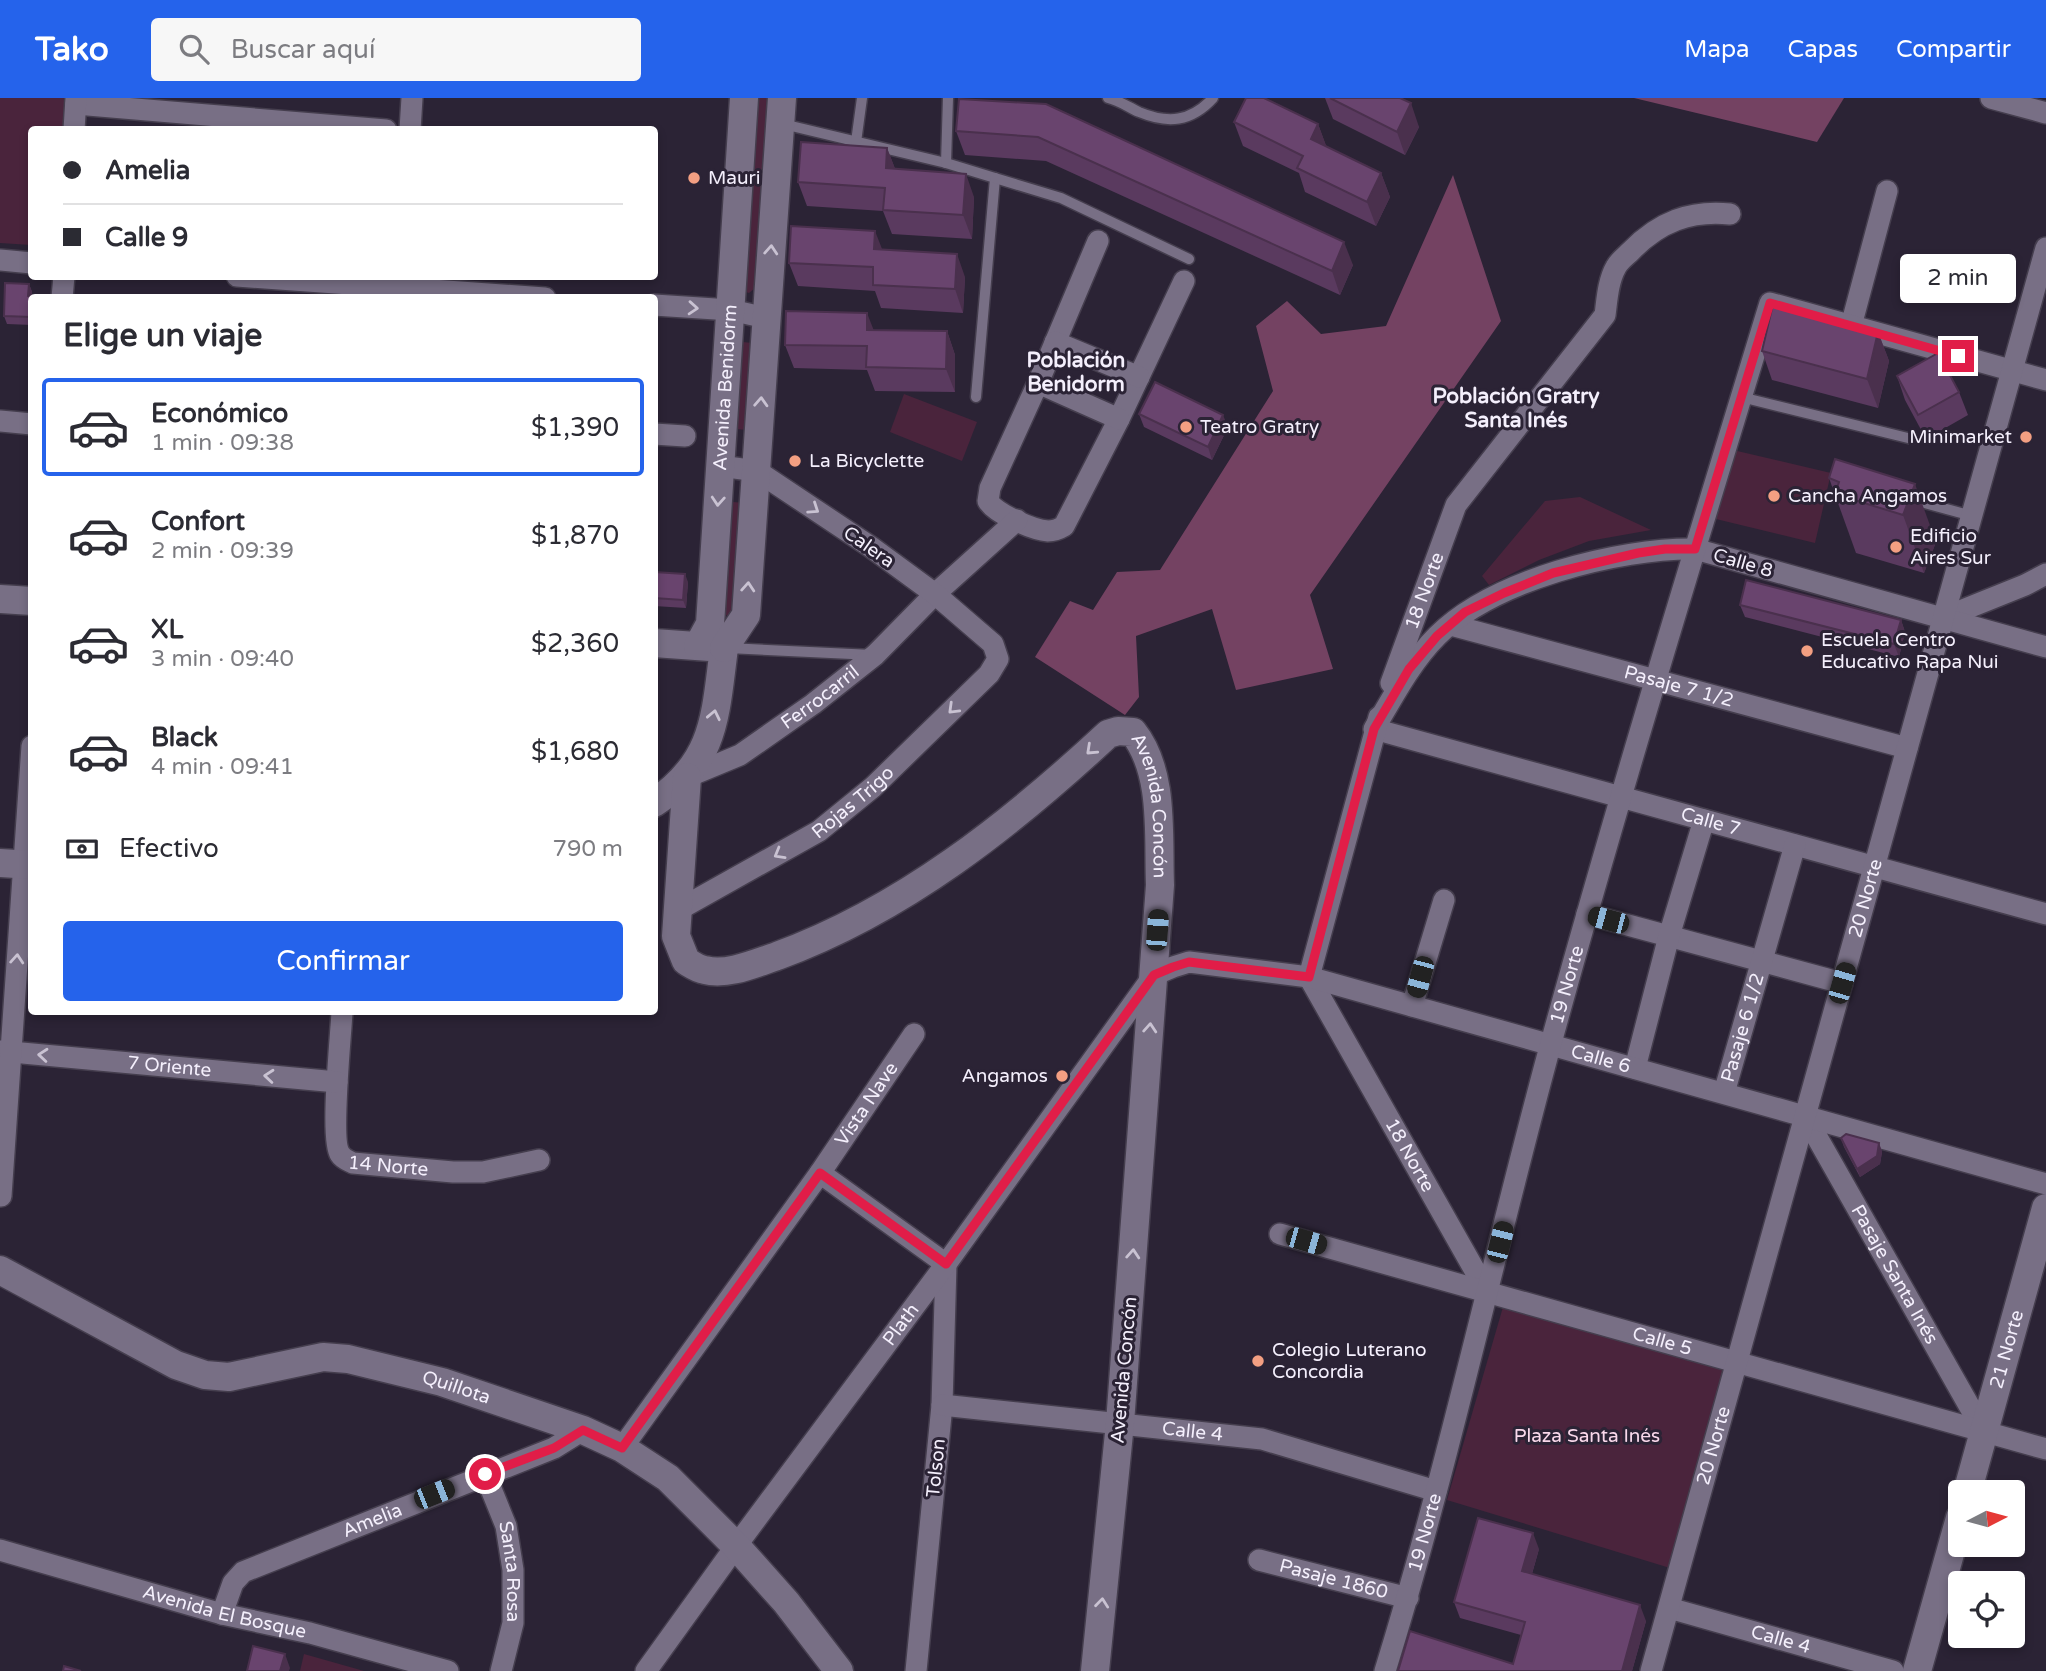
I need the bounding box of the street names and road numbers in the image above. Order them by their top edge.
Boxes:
street label: Avenida Benidorm [709,304,742,471]
street label: Calera [839,522,899,572]
street label: Calle 8 [1711,544,1775,582]
street label: 18 Norte [1400,549,1449,633]
street label: Ferrocarril [777,661,864,734]
street label: Pasaje 7 1/2 [1622,661,1736,712]
street label: Avenida Concón [1126,729,1171,878]
street label: Rojas Trigo [807,762,899,843]
street label: Calle 7 [1678,803,1743,840]
street label: 20 Norte [1844,856,1887,940]
street label: 19 Norte [1546,943,1589,1027]
street label: Pasaje 6 1/2 [1717,971,1769,1085]
street label: Calle 6 [1568,1040,1633,1078]
street label: 7 Oriente [126,1052,212,1081]
street label: Vista Nave [831,1058,903,1150]
street label: 18 Norte [1380,1115,1439,1196]
street label: 14 Norte [347,1152,429,1181]
street label: Pasaje Santa Inés [1847,1201,1943,1348]
street label: Avenida Concón [1107,1296,1141,1444]
street label: Plath [878,1299,924,1350]
street label: 21 Norte [1985,1308,2028,1391]
street label: Calle 5 [1630,1322,1695,1360]
street label: Quillota [420,1367,493,1409]
street label: 20 Norte [1692,1404,1735,1487]
street label: Calle 4 [1161,1417,1224,1446]
street label: Tolson [922,1438,950,1498]
street label: 19 Norte [1404,1491,1446,1574]
street label: Amelia [339,1499,405,1542]
street label: Santa Rosa [494,1519,524,1622]
street label: Pasaje 1860 [1277,1555,1390,1603]
street label: Avenida El Bosque [140,1581,308,1643]
street label: Calle 4 [1748,1621,1813,1658]

